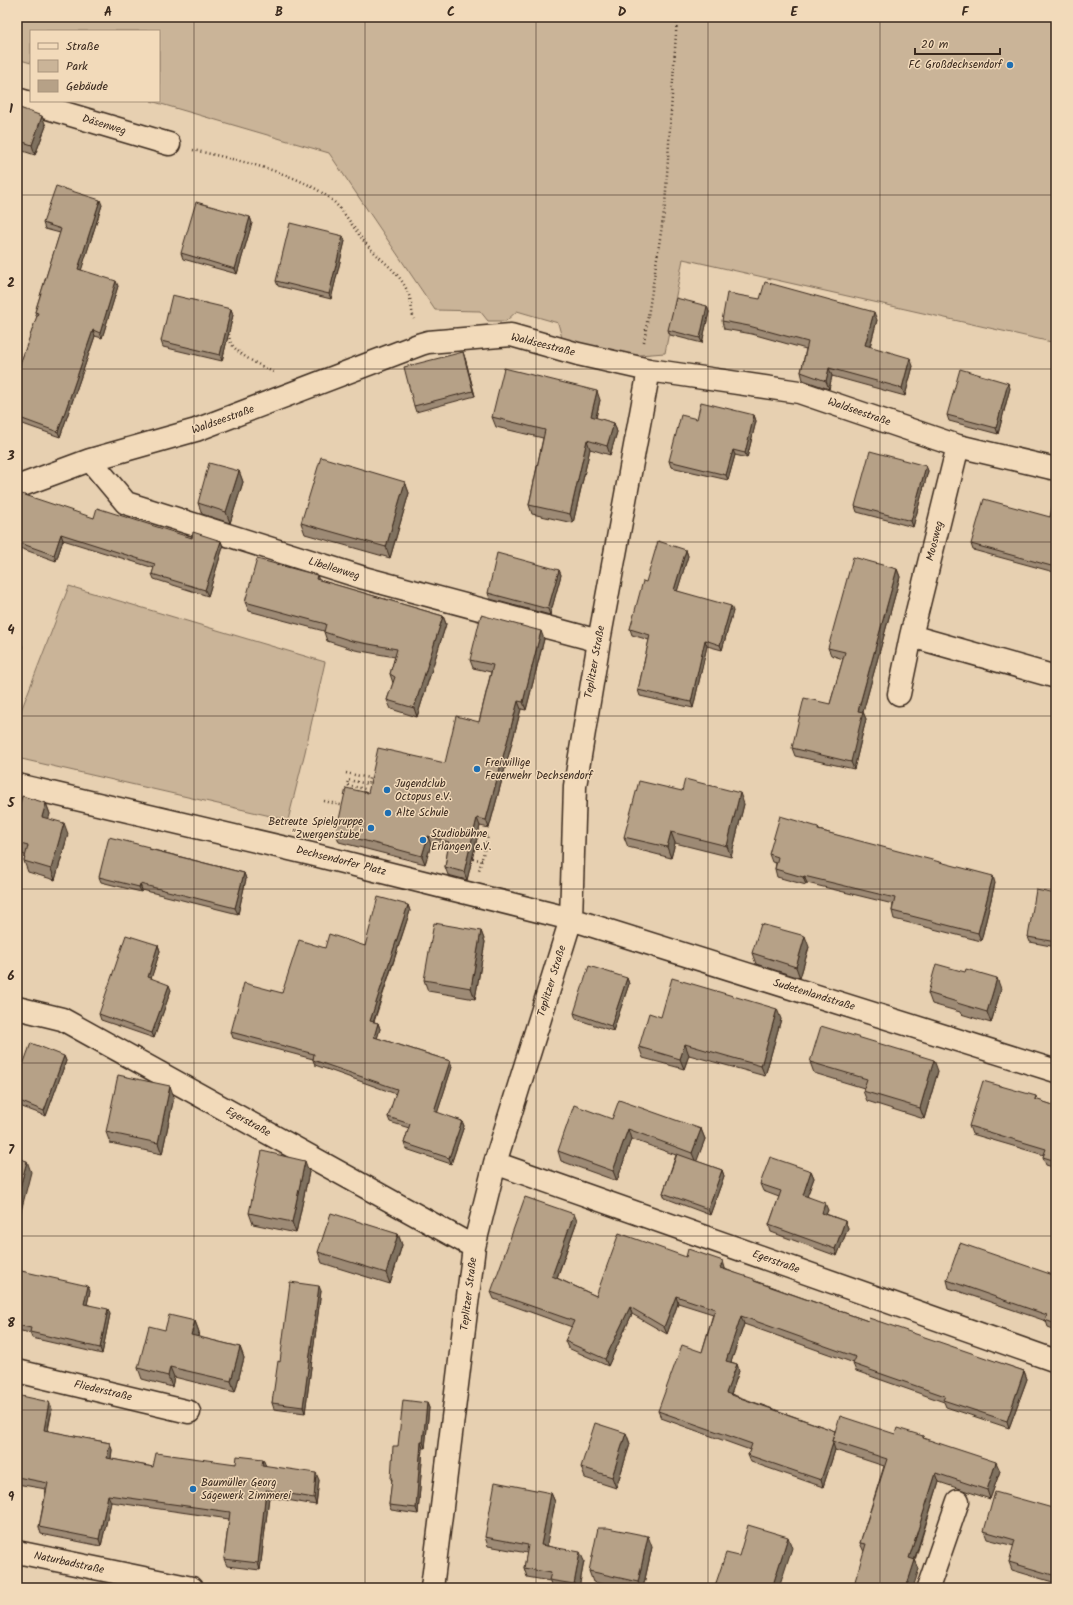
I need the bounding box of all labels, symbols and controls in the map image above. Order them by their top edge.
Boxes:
text: A [104,2,112,23]
text: B [275,2,283,23]
text: C [447,2,455,23]
text: D [618,2,627,23]
text: E [790,2,798,23]
text: F [961,2,969,23]
legend [30,30,160,102]
scale bar [915,30,1000,56]
text: 20 m [921,35,949,54]
text: Straße [66,37,100,56]
place label: FC Großdechsendorf [908,56,1004,74]
text: Park [66,57,88,76]
marker: FC Großdechsendorf [1005,60,1015,70]
text: Gebäude [66,77,108,96]
text: 1 [9,99,13,120]
street label: Däsenweg [80,110,128,140]
text: 2 [7,273,15,294]
street label: Waldseestraße [509,328,577,362]
street label: Waldseestraße [825,393,893,431]
street label: Waldseestraße [189,400,257,440]
text: 3 [6,446,15,467]
street label: Moosweg [921,519,949,563]
street label: Libellenweg [306,553,362,585]
text: 4 [7,620,15,641]
street label: Teplitzer Straße [580,624,610,700]
place label: Freiwillige Feuerwehr Dechsendorf [485,754,594,785]
marker: Freiwillige Feuerwehr Dechsendorf [472,764,482,774]
place label: Jugendclub Octopus e.V. [395,775,452,806]
marker: Jugendclub Octopus e.V. [382,785,392,795]
text: 5 [7,793,16,814]
place label: Alte Schule [396,804,449,822]
marker: Alte Schule [383,808,393,818]
place label: Betreute Spielgruppe "Zwergenstube" [268,813,363,844]
marker: Betreute Spielgruppe "Zwergenstube" [366,823,376,833]
place label: Studiobühne Erlangen e.V. [431,825,491,856]
marker: Studiobühne Erlangen e.V. [418,835,428,845]
street label: Dechsendorfer Platz [294,841,388,881]
street label: Teplitzer Straße [533,943,571,1019]
text: 6 [7,966,15,987]
street label: Sudetenlandstraße [771,974,857,1016]
street label: Egerstraße [222,1102,274,1142]
text: 7 [8,1140,15,1161]
street label: Egerstraße [750,1245,802,1279]
street label: Teplitzer Straße [456,1256,482,1332]
text: 8 [7,1313,15,1334]
street label: Fliederstraße [72,1376,134,1406]
place label: Baumüller Georg Sägewerk Zimmerei [201,1474,291,1505]
marker: Baumüller Georg Sägewerk Zimmerei [188,1484,198,1494]
text: 9 [8,1487,15,1508]
street label: Naturbadstraße [32,1547,106,1579]

